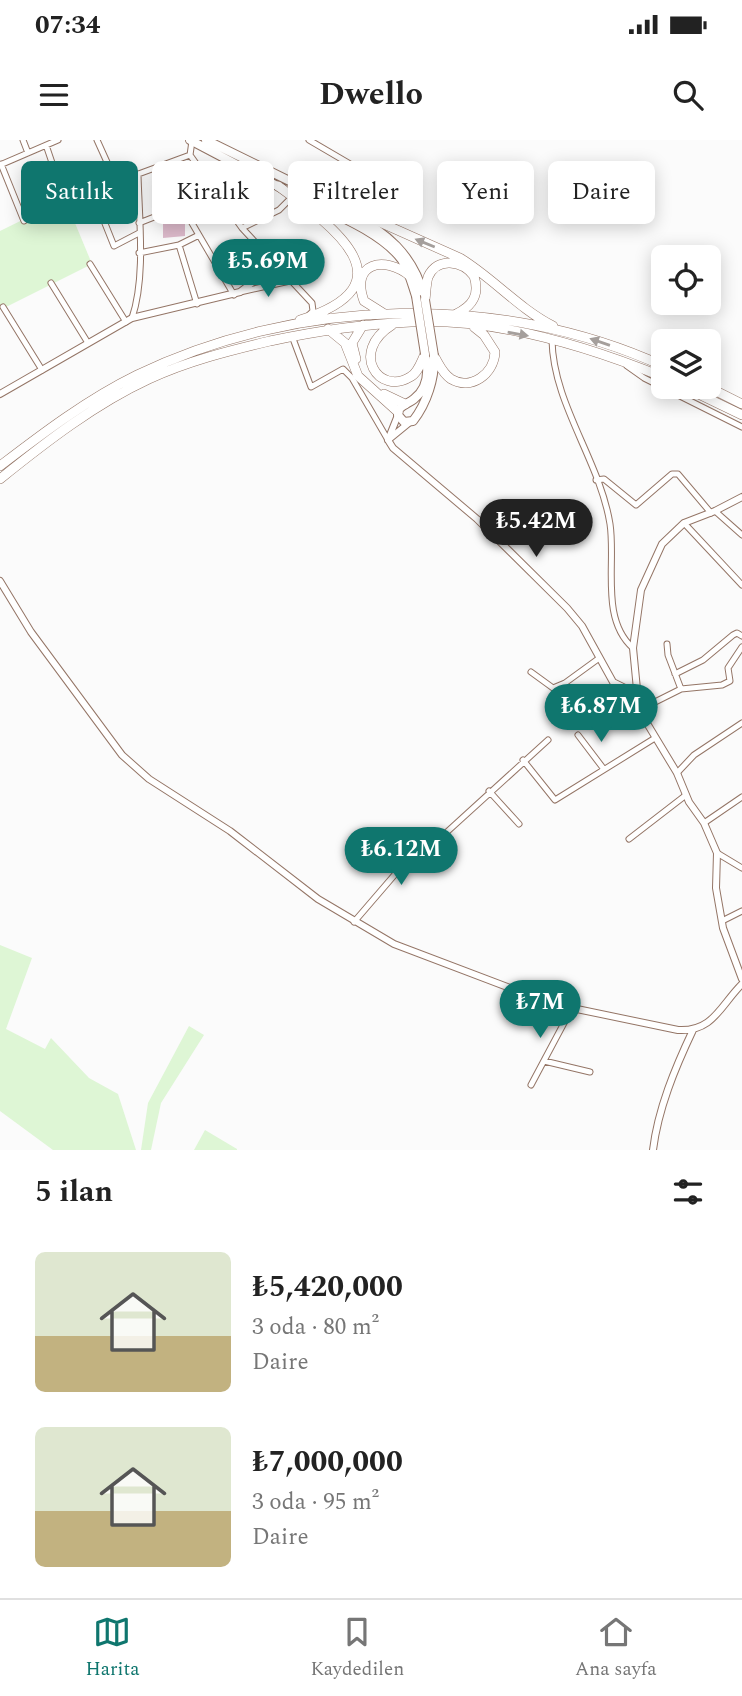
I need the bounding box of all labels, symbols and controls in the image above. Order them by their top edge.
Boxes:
text: 07:34 [35,5,100,45]
text: Dwello [319,70,423,119]
icon: menu [35,76,73,114]
icon: search [669,76,707,114]
chip: Satılık [21,161,138,224]
chip: Kiralık [152,161,274,224]
chip: Filtreler [288,161,423,224]
chip: Yeni [437,161,534,224]
chip: Daire [548,161,655,224]
one-way arrow [414,237,435,248]
pin: ₺5.69M [211,240,325,299]
text: ₺5.69M [228,244,308,279]
map controls [651,245,721,399]
button: locate [651,245,721,315]
one-way arrow [507,328,529,339]
button: layers [651,329,721,399]
one-way arrow [589,336,610,347]
pin: ₺5.42M [479,500,593,559]
text: ₺5.42M [496,504,576,539]
pin: ₺6.87M [544,684,658,744]
text: ₺6.87M [561,689,641,724]
pin: ₺6.12M [344,828,458,887]
text: ₺6.12M [361,832,441,867]
pin: ₺7M [506,981,574,1040]
text: ₺7M [516,985,564,1020]
text: 5 ilan [35,1169,113,1215]
icon: filters [669,1173,707,1211]
text: ₺5,420,000 [252,1264,403,1310]
icon: home [91,1280,175,1364]
text: 3 oda · 80 m² [252,1310,379,1345]
text: Daire [252,1345,309,1380]
text: ₺7,000,000 [252,1439,403,1485]
icon: home [91,1455,175,1539]
text: 3 oda · 95 m² [252,1485,379,1520]
text: Daire [252,1520,309,1555]
tab: Harita [85,1613,140,1684]
tab: Kaydedilen [310,1613,404,1684]
tab: Ana sayfa [575,1613,657,1684]

